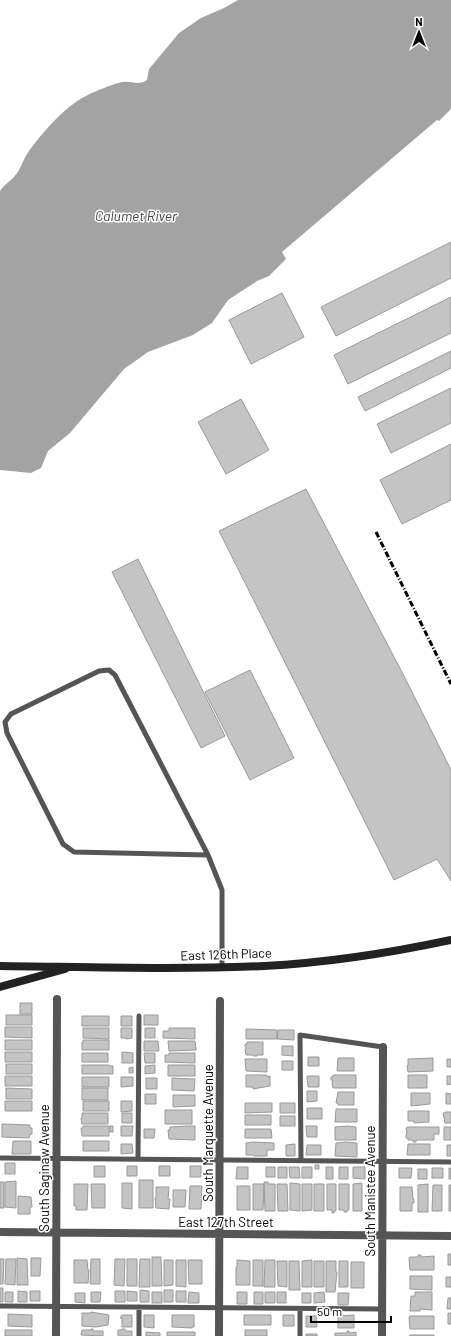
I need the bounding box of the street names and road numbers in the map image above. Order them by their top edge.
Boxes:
street label: East 126th Place [180,944,272,964]
street label: South Marquette Avenue [200,1064,216,1202]
street label: South Saginaw Avenue [36,1104,52,1232]
street label: South Manistee Avenue [362,1126,378,1256]
street label: East 127th Street [178,1214,274,1230]

